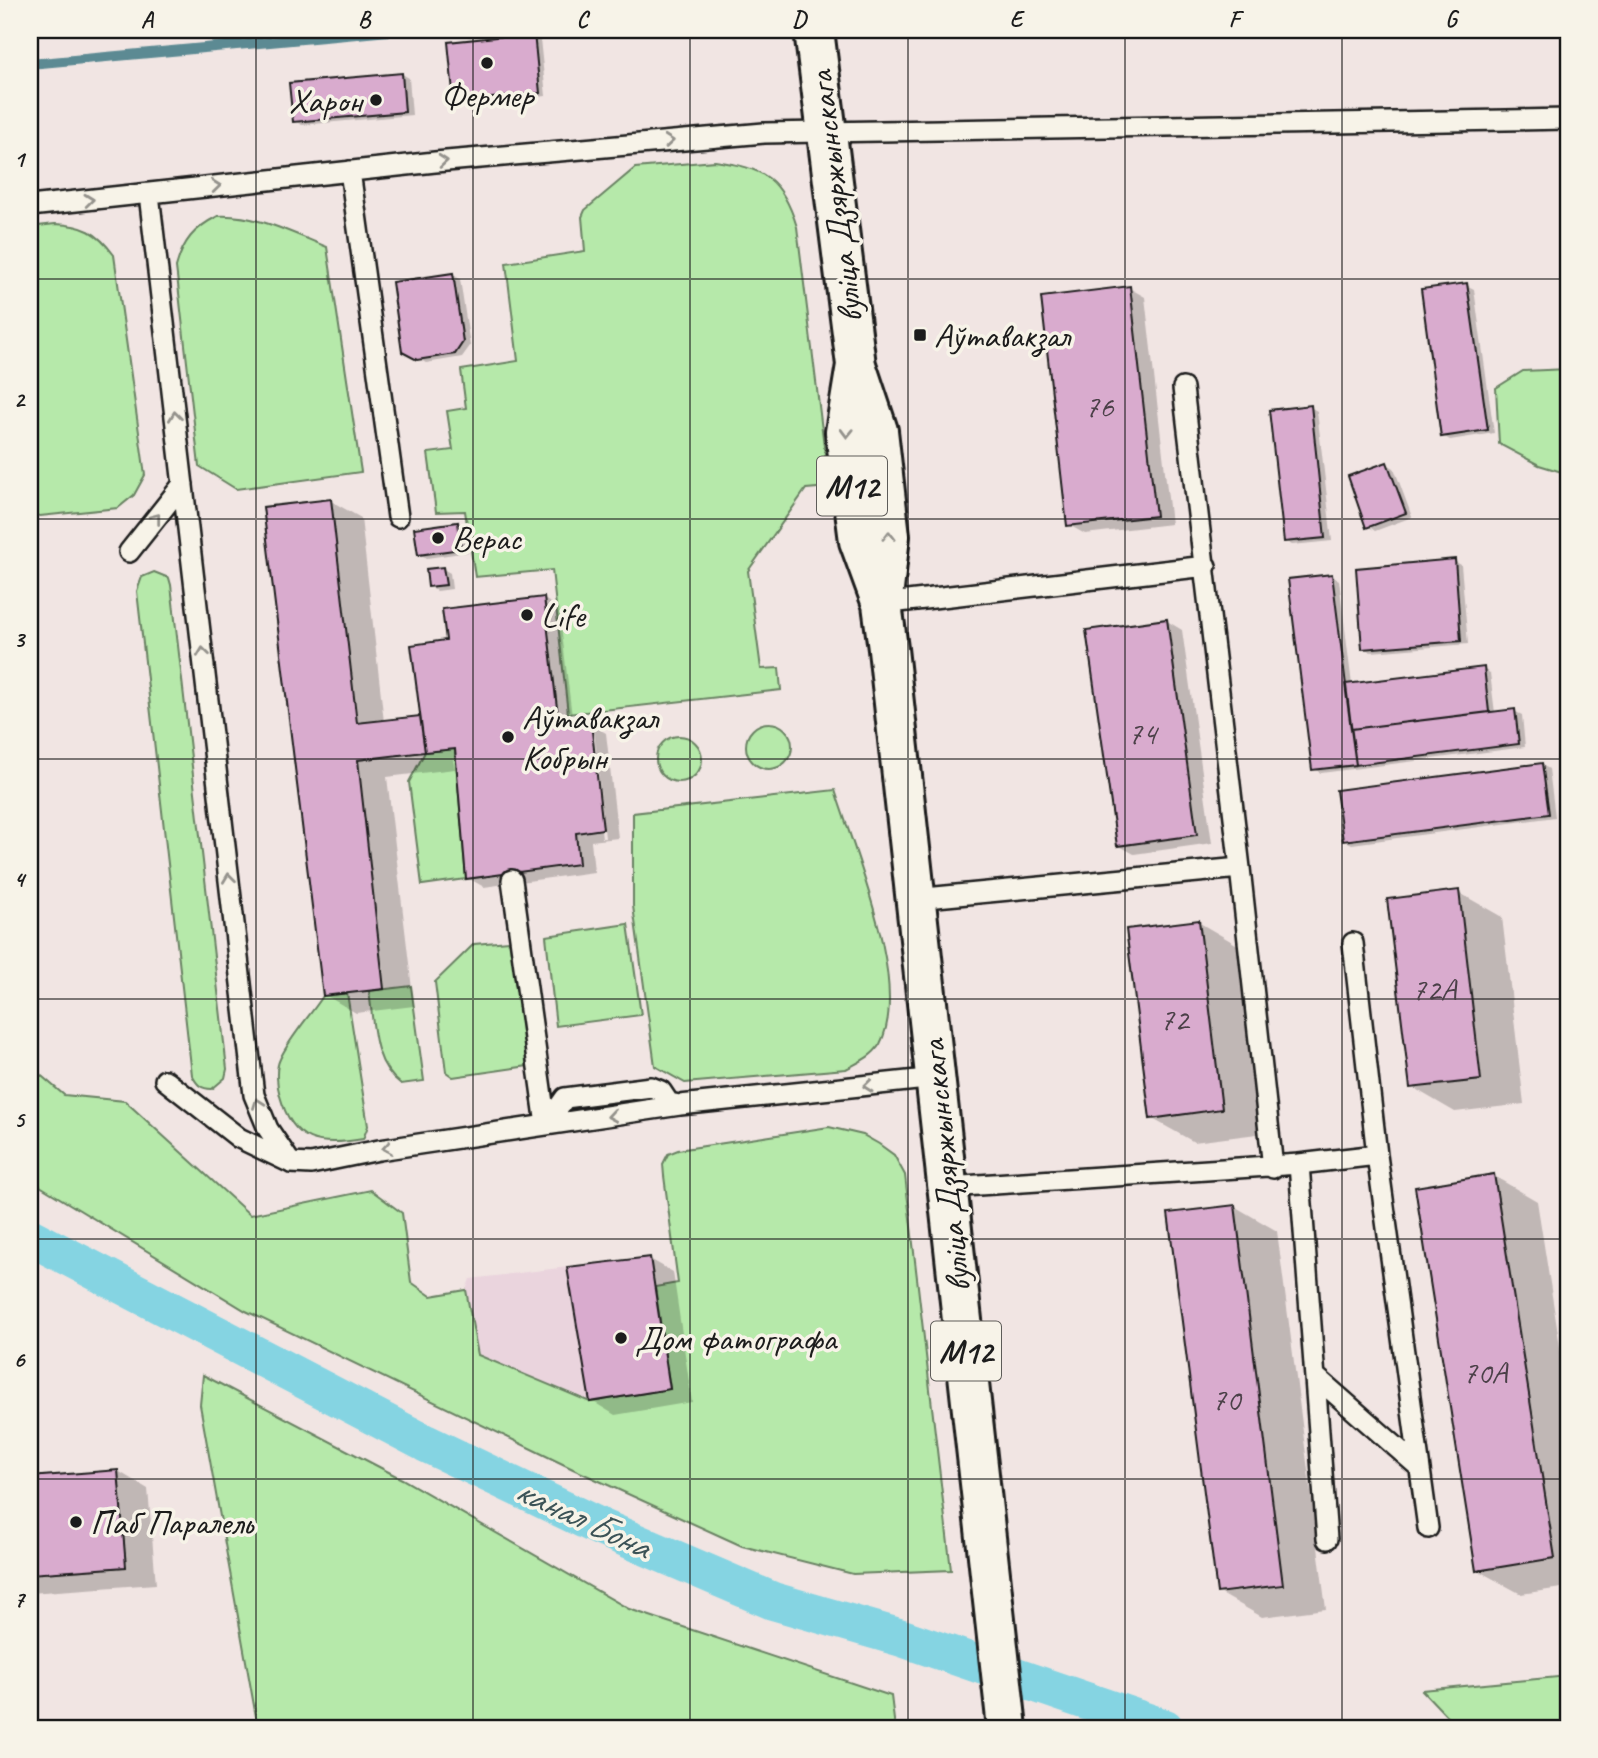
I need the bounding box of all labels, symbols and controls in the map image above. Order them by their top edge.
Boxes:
text: A [141,5,155,34]
text: B [358,5,372,34]
text: C [577,5,591,34]
text: D [792,5,808,34]
text: E [1010,5,1026,34]
text: F [1229,5,1245,34]
text: G [1445,5,1460,34]
marker: Фермер [479,55,495,71]
street label: вуліца Дзяржынскага [797,66,873,325]
place label: Фермер [441,73,536,118]
place label: Харон [289,78,364,123]
marker: Харон [368,92,384,108]
one-way arrow [663,134,675,149]
text: 1 [14,145,27,174]
one-way arrow [437,154,448,169]
one-way arrow [211,179,222,194]
one-way arrow [83,192,95,207]
place label: Аўтавакзал [934,313,1072,358]
marker: Аўтавакзал [912,327,928,343]
text: 2 [14,385,27,414]
house number: 76 [1085,386,1115,427]
one-way arrow [168,410,183,422]
one-way arrow [839,428,855,438]
road number: М12 [817,457,887,516]
one-way arrow [148,513,161,525]
place label: Верас [452,516,523,561]
marker: Верас [430,530,446,546]
one-way arrow [881,530,897,541]
place label: Life [541,593,587,638]
marker: Life [519,607,535,623]
text: 3 [14,625,27,654]
one-way arrow [195,646,210,658]
place label: Аўтавакзал Кобрын [522,695,660,780]
house number: 74 [1128,713,1160,754]
marker: Аўтавакзал Кобрын [500,729,516,745]
text: 4 [14,865,27,894]
one-way arrow [222,872,237,884]
house number: 72А [1412,969,1458,1010]
house number: 72 [1160,999,1191,1040]
street label: вуліца Дзяржынскага [910,1036,981,1294]
one-way arrow [862,1078,874,1093]
one-way arrow [253,1098,267,1110]
text: 5 [14,1105,26,1134]
one-way arrow [606,1108,618,1123]
one-way arrow [381,1141,393,1156]
place label: Дом фатографа [635,1316,838,1361]
road number: М12 [931,1322,1001,1380]
marker: Дом фатографа [613,1330,629,1346]
text: 6 [14,1345,27,1374]
house number: 70А [1463,1352,1509,1393]
house number: 70 [1212,1379,1243,1420]
water label: канал Бона [508,1466,661,1571]
place label: Паб Паралель [90,1500,255,1545]
marker: Паб Паралель [68,1514,84,1530]
text: 7 [14,1585,27,1614]

